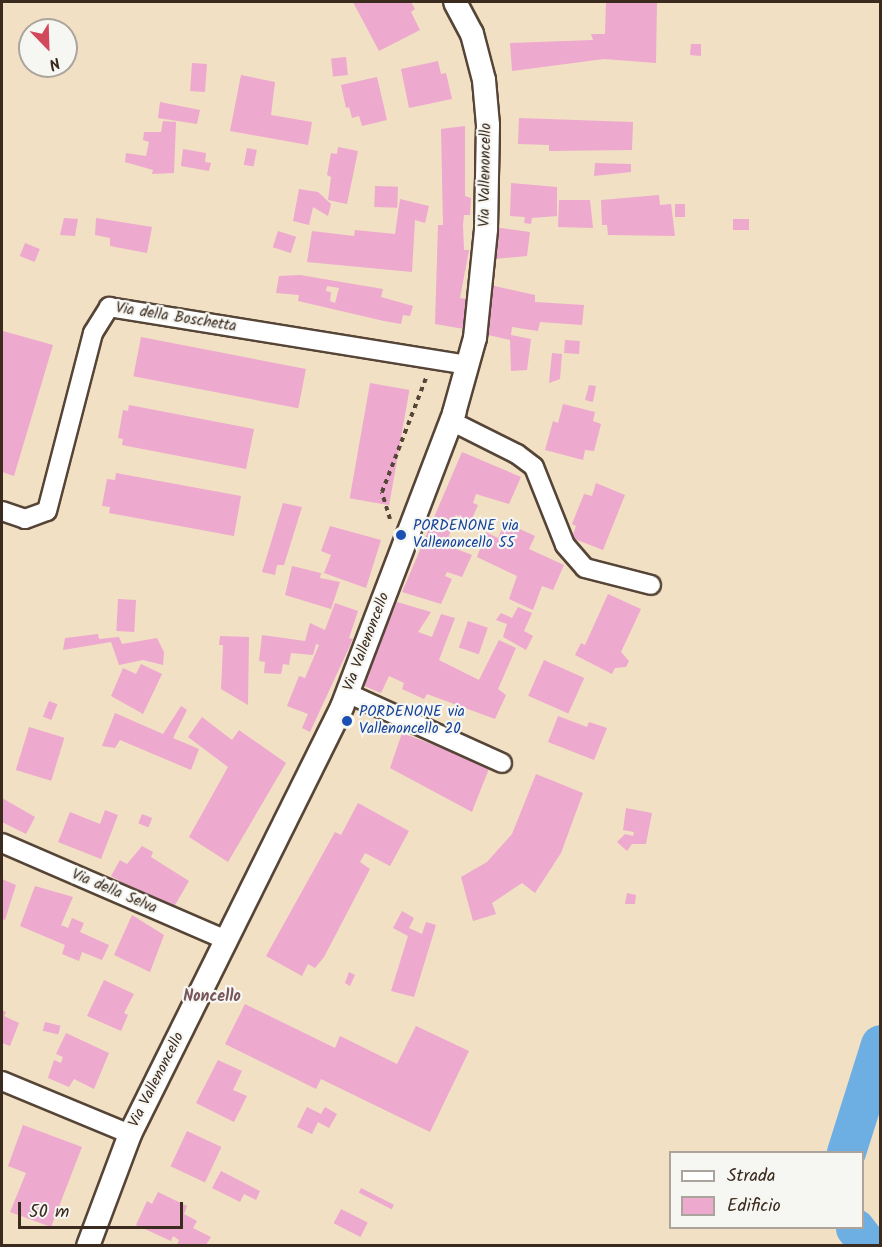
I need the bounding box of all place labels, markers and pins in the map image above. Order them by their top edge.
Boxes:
place label: PORDENONE via Vallenoncello 55 [413,517,519,552]
marker: PORDENONE via Vallenoncello 55 [394,528,408,542]
place label: PORDENONE via Vallenoncello 20 [359,703,465,738]
marker: PORDENONE via Vallenoncello 20 [340,714,354,728]

